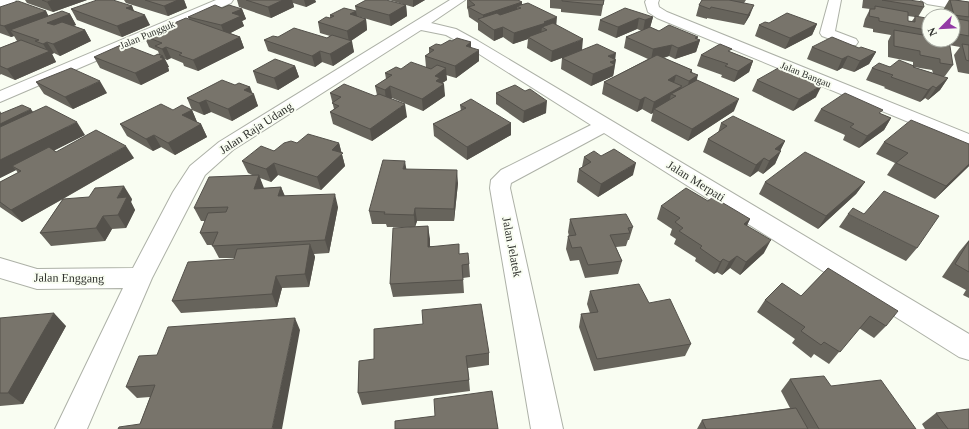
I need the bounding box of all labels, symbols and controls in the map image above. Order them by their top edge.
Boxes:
north arrow [921,8,961,48]
street label: Jalan Pungguk [118,18,176,51]
text: N [925,26,939,38]
street label: Jalan Bangau [779,59,833,90]
street label: Jalan Raja Udang [217,99,295,157]
street label: Jalan Merpati [664,158,728,205]
street label: Jalan Jelatek [499,216,525,278]
street label: Jalan Enggang [34,270,104,286]

